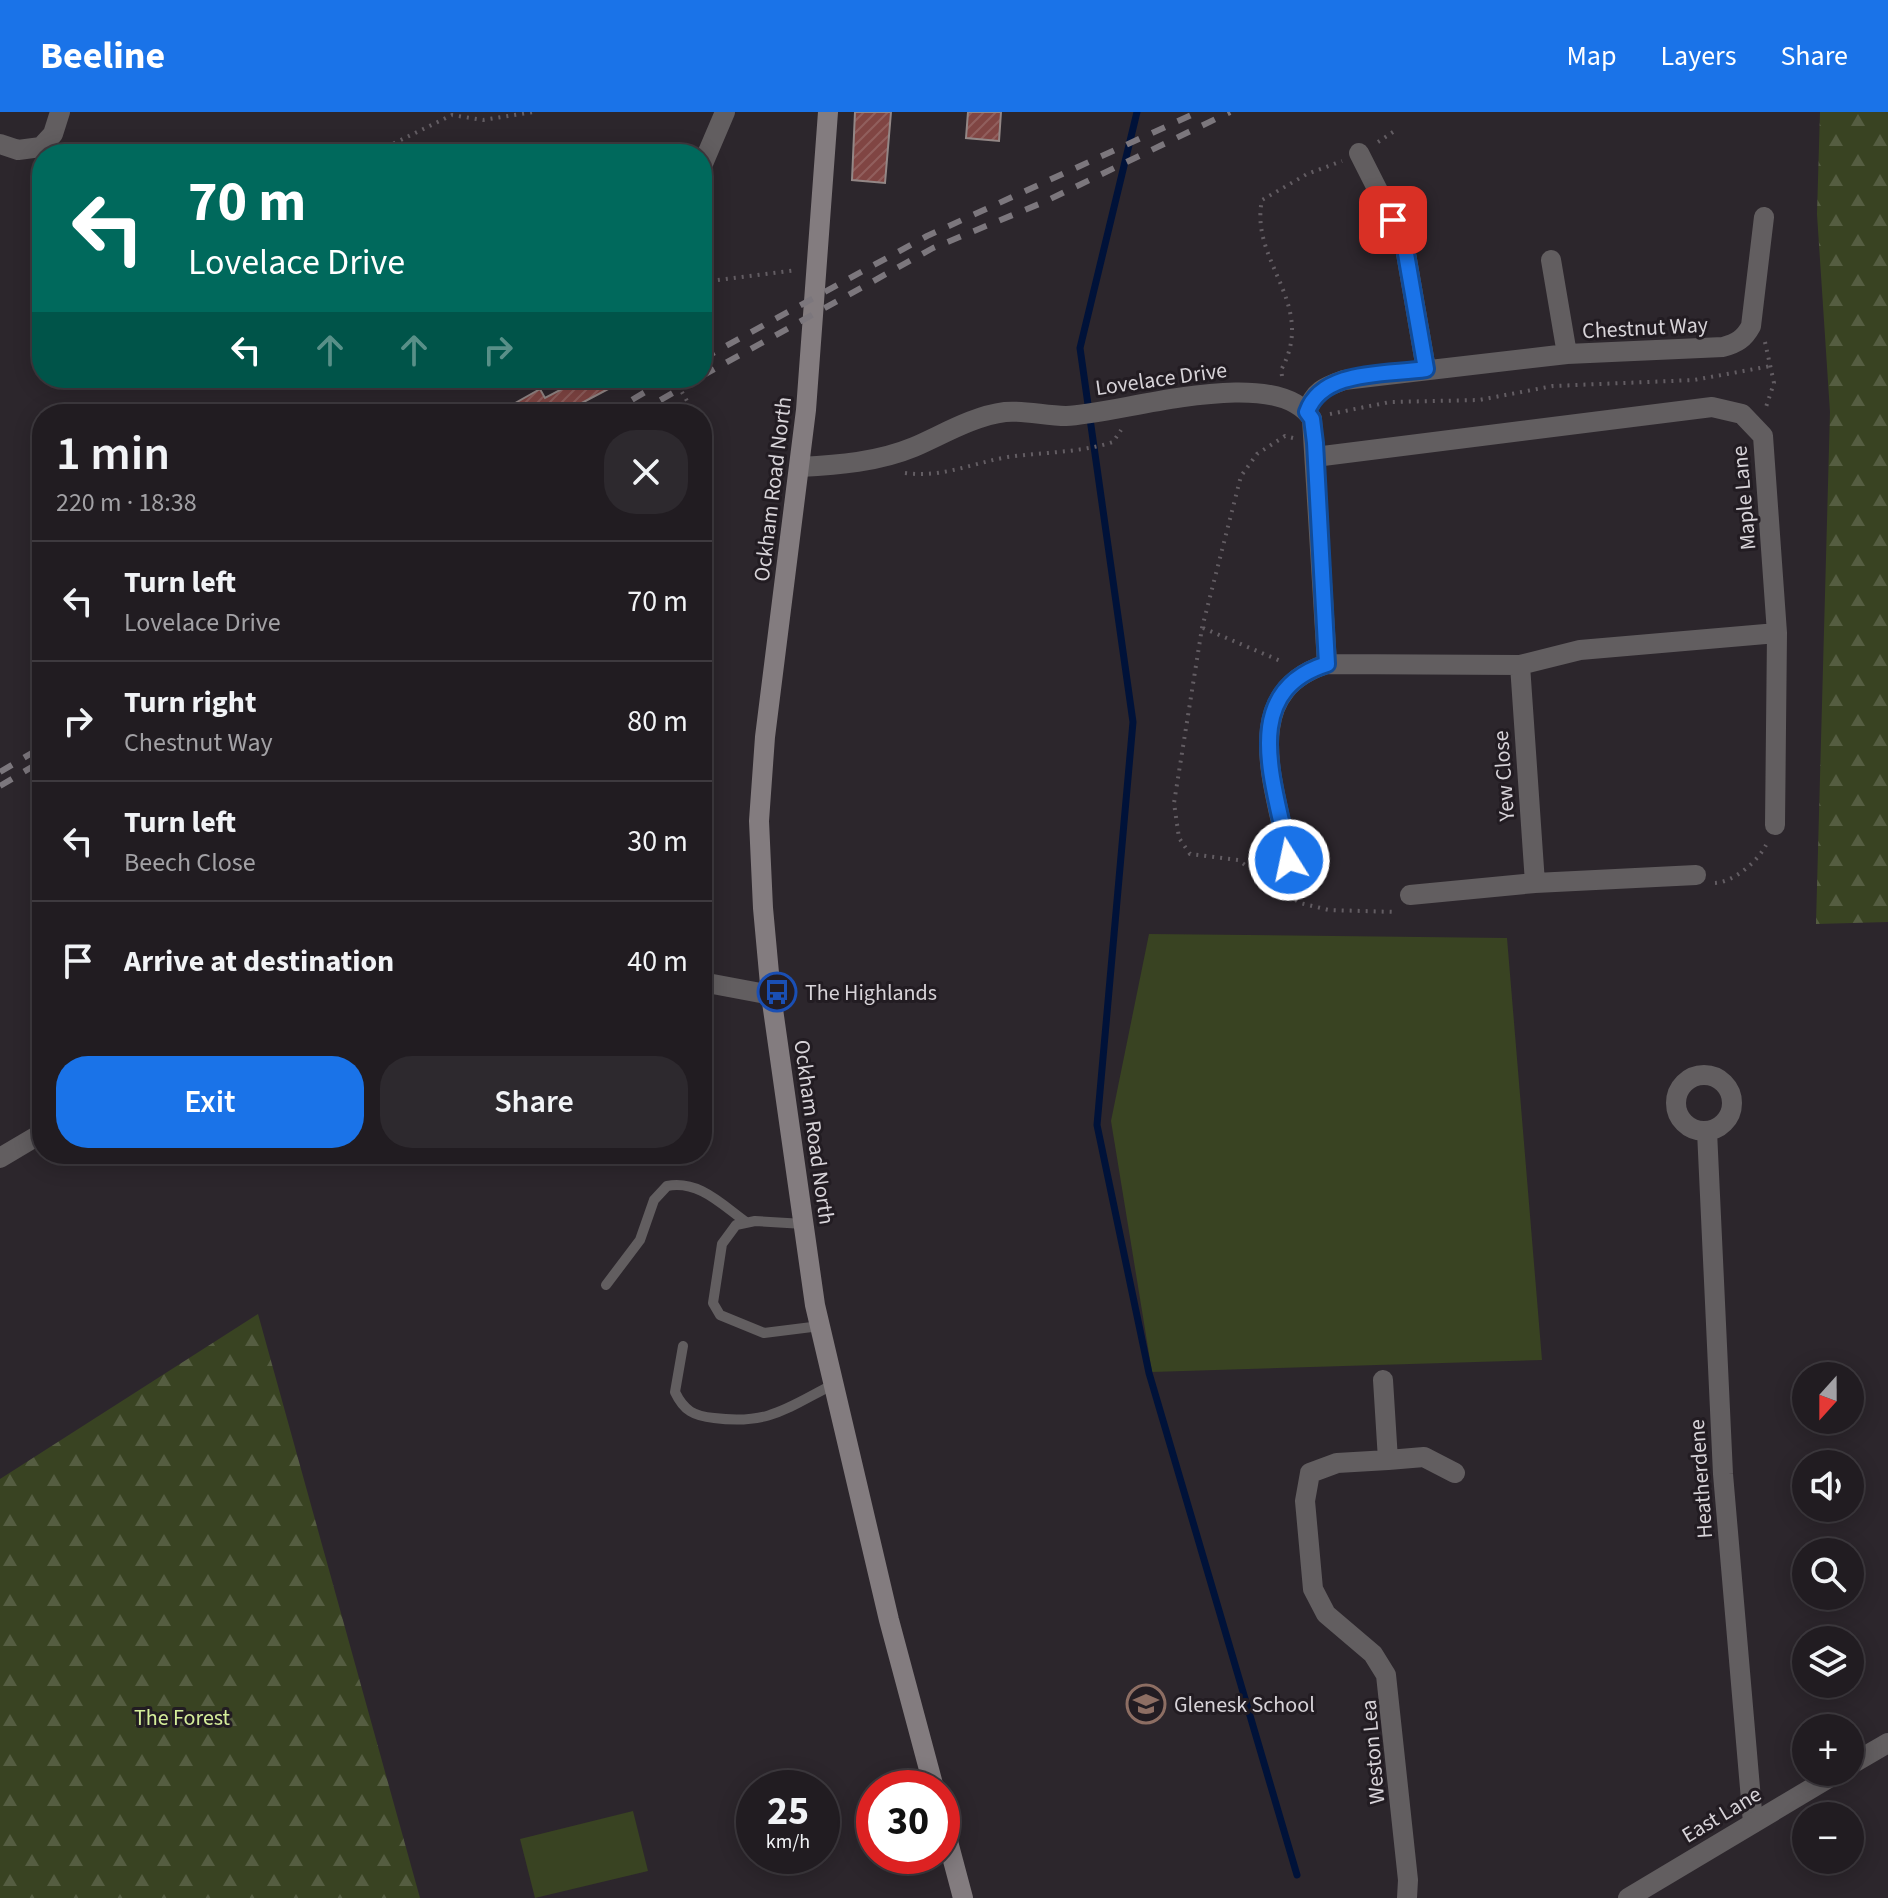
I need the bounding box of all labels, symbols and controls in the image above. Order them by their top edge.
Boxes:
text: Beeline [40,29,165,83]
text: Map [1566,36,1616,76]
text: Layers [1660,36,1736,76]
text: Share [1780,36,1848,76]
text: 70 m [188,163,306,242]
icon: left [56,176,160,280]
pin [1359,186,1427,254]
icon: arrive [1371,198,1415,242]
text: Lovelace Drive [188,237,405,288]
street label: Chestnut Way [1581,309,1709,347]
icon: left [224,328,268,372]
icon: ahead [308,328,352,372]
icon: ahead [392,328,436,372]
icon: right [476,328,520,372]
street label: Lovelace Drive [1093,354,1229,404]
street label: Ockham Road North [746,395,800,583]
text: 1 min [56,420,170,488]
button: close [604,430,688,514]
street label: Maple Lane [1723,444,1765,552]
text: 220 m · 18:38 [56,484,197,521]
text: Turn left [124,561,236,604]
icon: left [56,579,100,623]
text: 70 m [627,580,688,623]
text: Lovelace Drive [124,604,281,641]
text: Turn right [124,681,256,724]
icon: right [56,699,100,743]
text: 80 m [627,700,688,743]
text: Chestnut Way [124,724,273,761]
street label: Yew Close [1485,729,1523,823]
text: Turn left [124,801,236,844]
position arrow [1247,818,1331,902]
icon: left [56,819,100,863]
text: 30 m [627,820,688,863]
text: Beech Close [124,844,256,881]
icon: arrive [56,939,100,983]
text: Arrive at destination [124,940,394,983]
text: 40 m [627,940,688,983]
bus stop icon: The Highlands [756,971,798,1013]
place label: The Highlands [805,977,937,1009]
street label: Ockham Road North [785,1038,843,1226]
button: Exit [56,1056,364,1148]
button: Share [380,1056,688,1148]
north arrow [1792,1362,1864,1434]
map controls [1792,1362,1864,1874]
street label: Heatherdene [1681,1418,1721,1540]
button: sound [1792,1450,1864,1522]
button: search [1792,1538,1864,1610]
button: layers [1792,1626,1864,1698]
school or university icon: Glenesk School [1125,1683,1167,1725]
place label: Glenesk School [1174,1689,1315,1721]
street label: Weston Lea [1352,1698,1393,1805]
park label: The Forest [134,1702,231,1734]
button: + [1792,1714,1864,1786]
speed limit sign: 30 [856,1770,960,1874]
street label: East Lane [1676,1778,1768,1851]
text: 25 [767,1783,809,1840]
button: − [1792,1802,1864,1874]
text: km/h [766,1828,810,1856]

